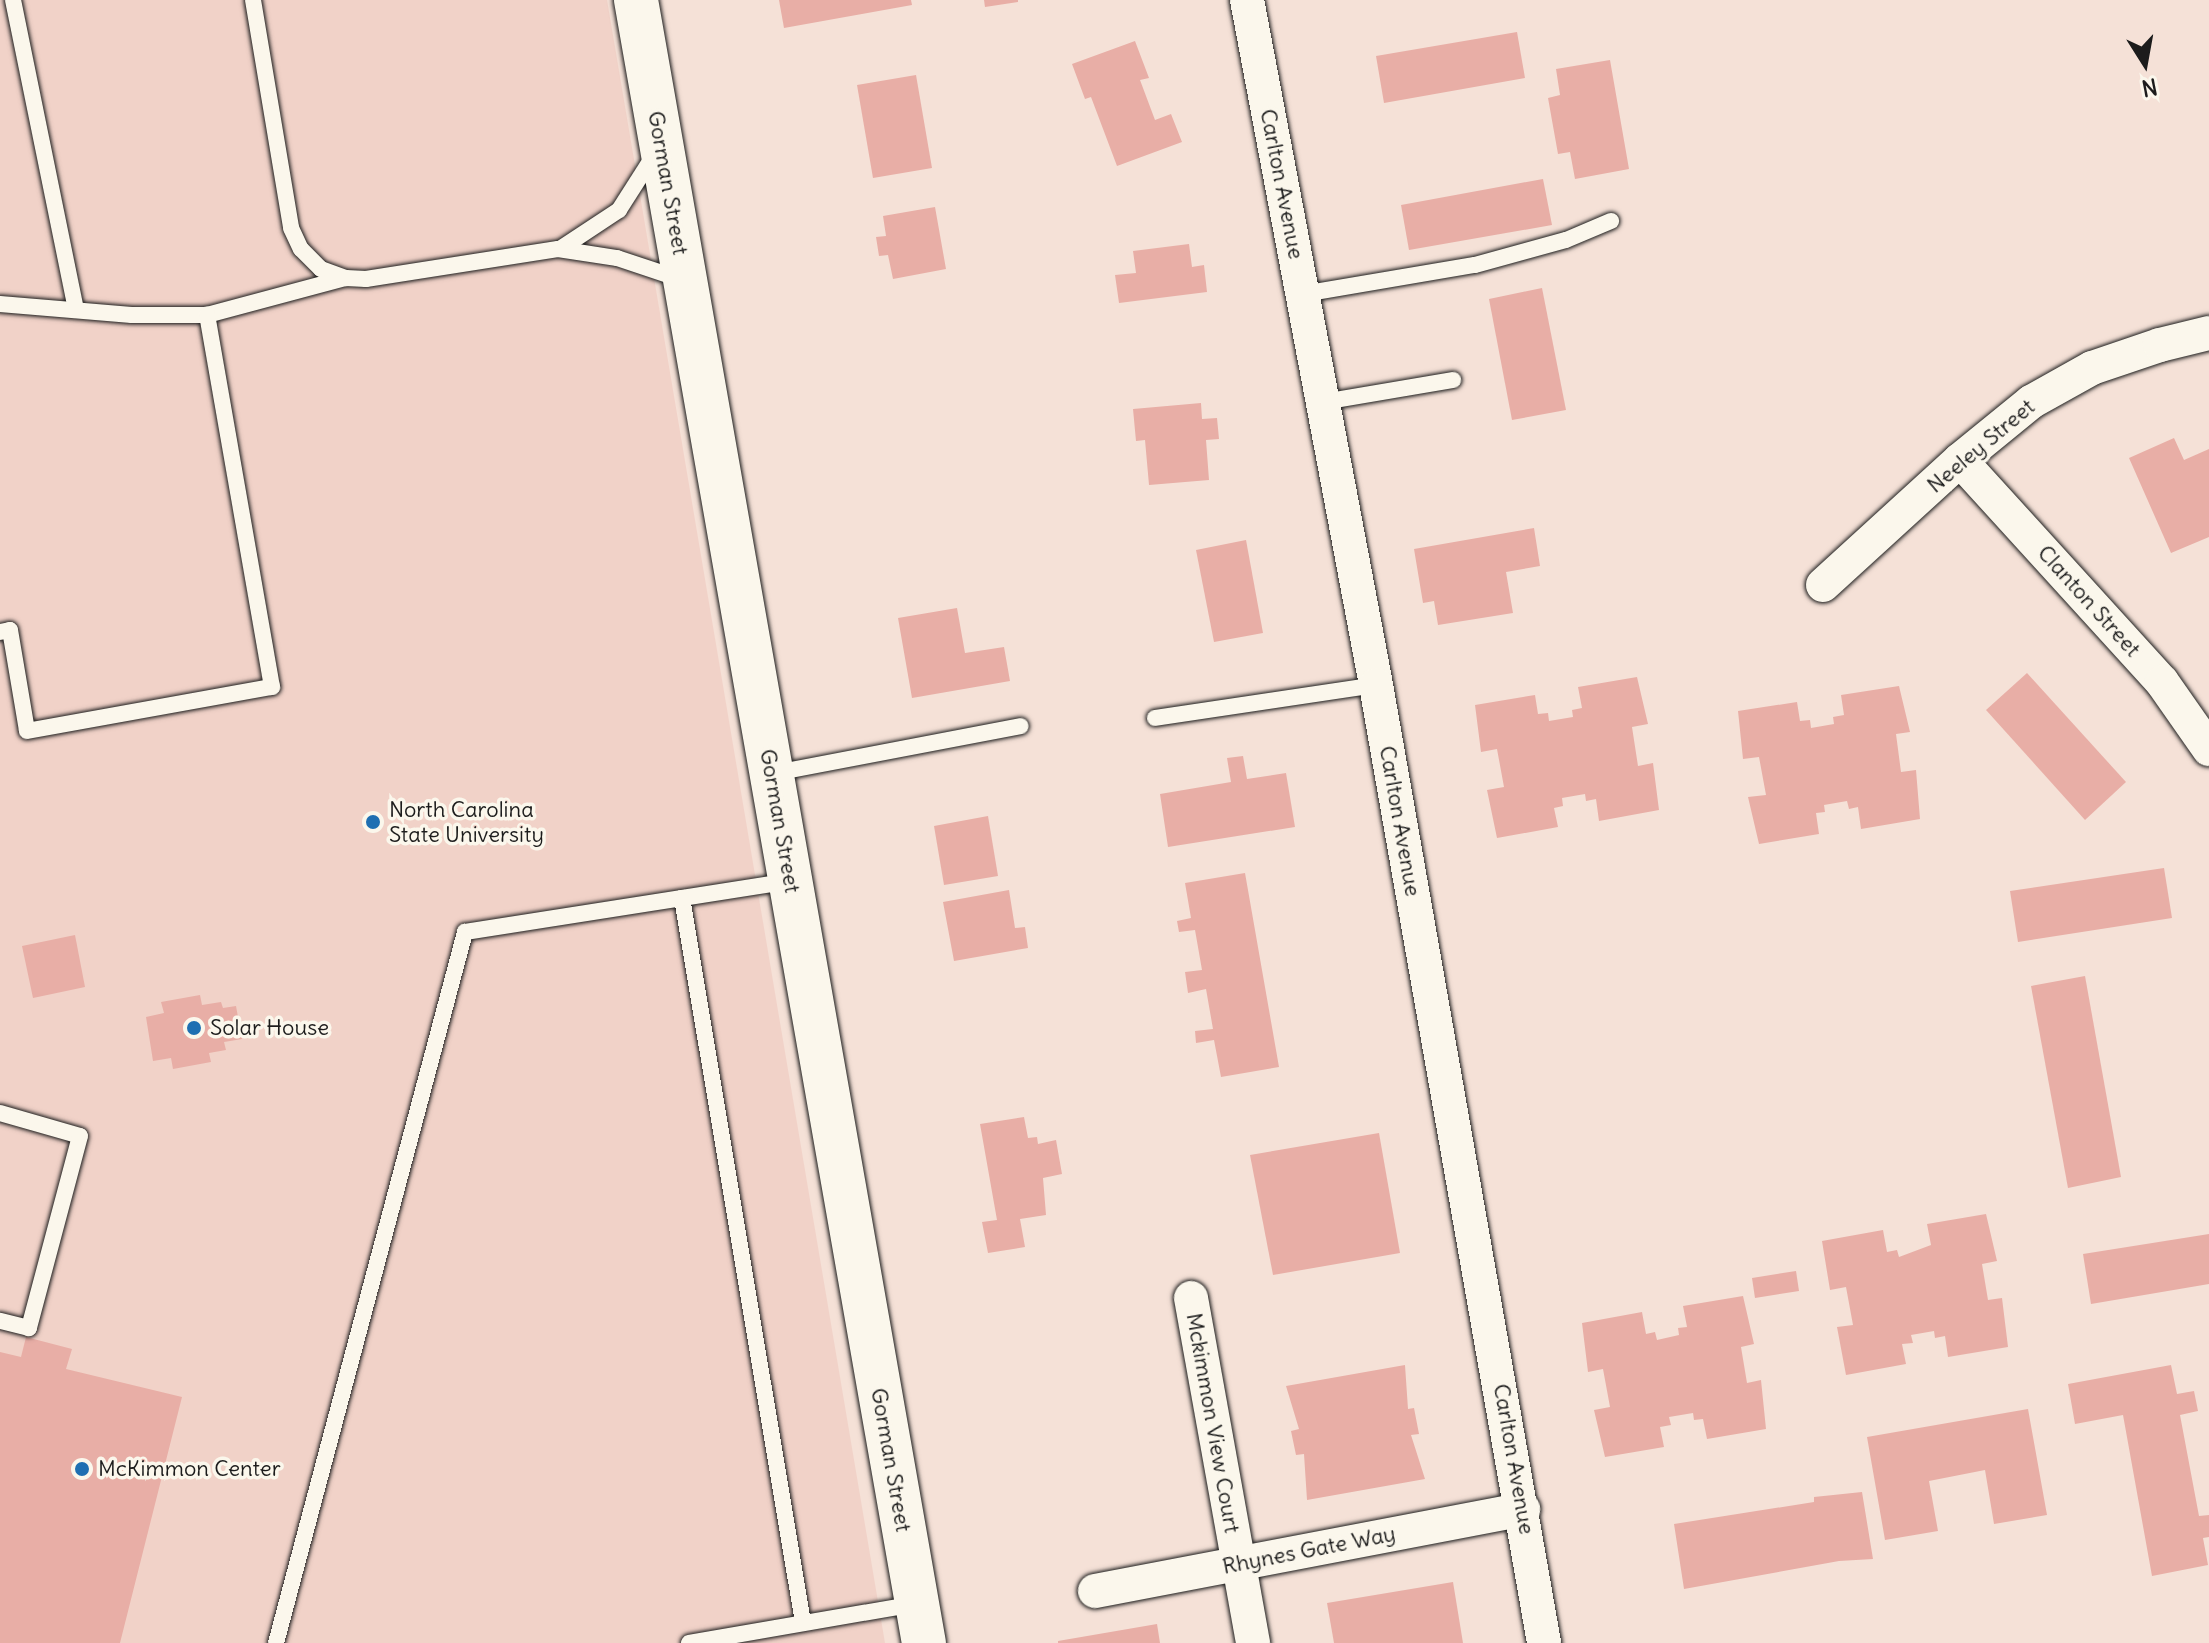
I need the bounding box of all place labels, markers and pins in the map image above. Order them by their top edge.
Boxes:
place label: North Carolina State University [389,796,544,848]
marker: North Carolina State University [364,813,382,831]
place label: Solar House [210,1015,329,1041]
marker: Solar House [185,1019,203,1037]
place label: McKimmon Center [98,1456,281,1482]
marker: McKimmon Center [73,1460,91,1478]

